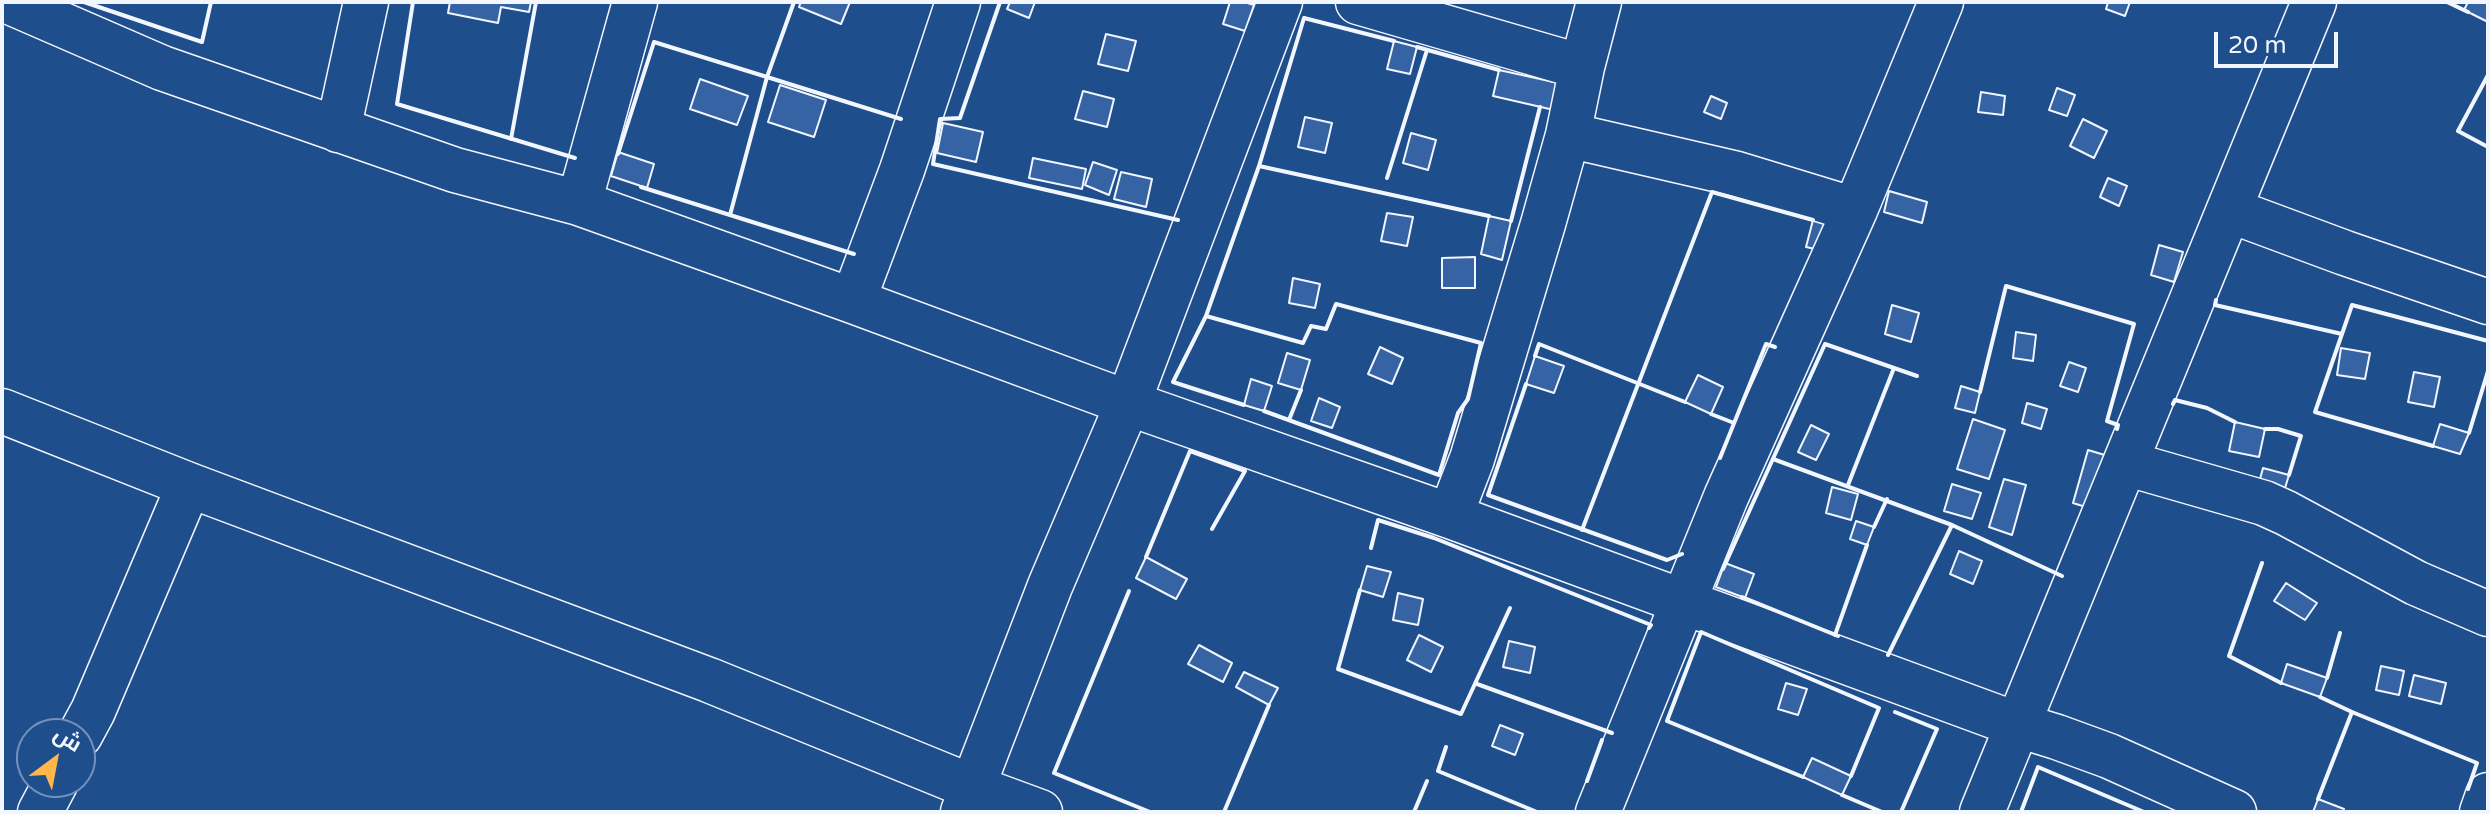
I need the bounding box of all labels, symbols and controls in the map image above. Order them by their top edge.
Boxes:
scale bar [2218,16,2342,66]
text: 20 m [2228,31,2286,60]
north arrow [16,718,96,798]
text: ش [49,721,87,758]

